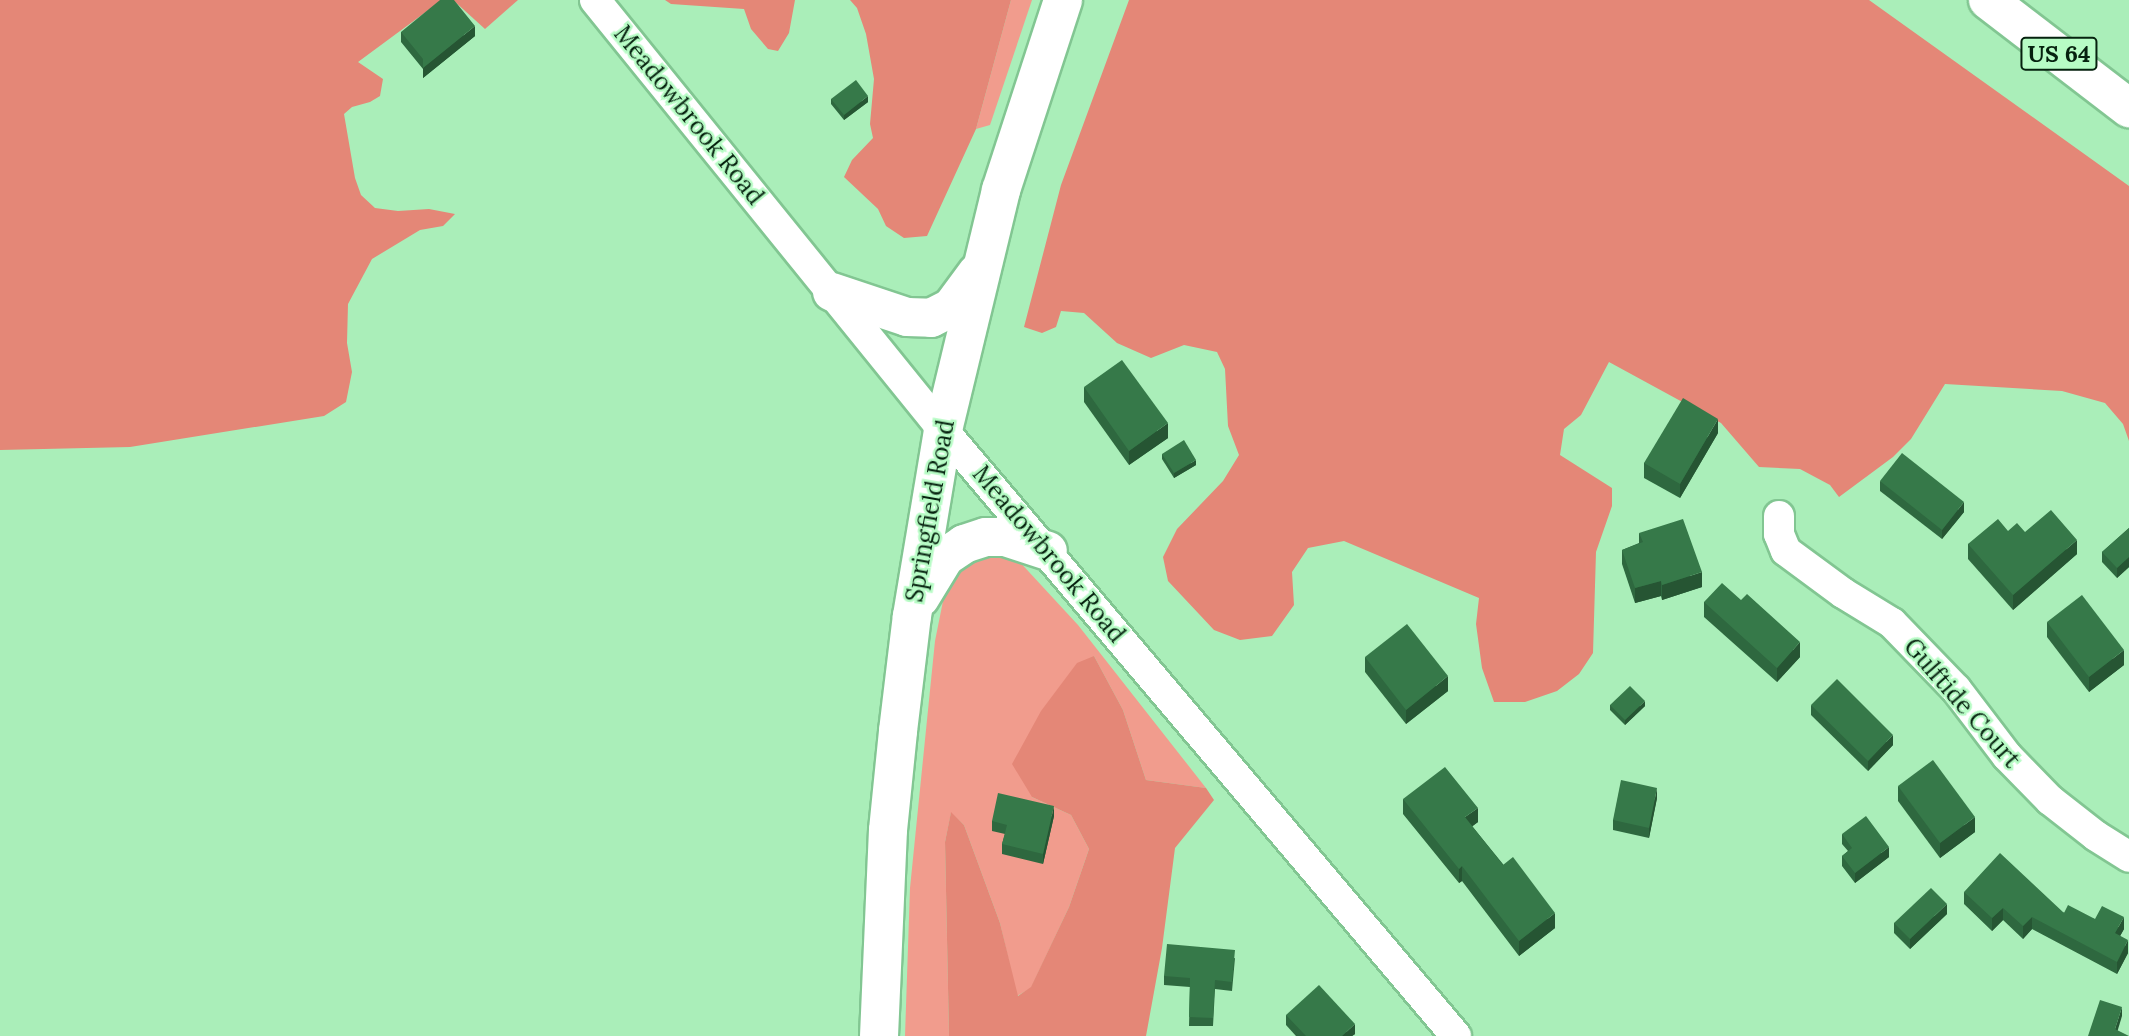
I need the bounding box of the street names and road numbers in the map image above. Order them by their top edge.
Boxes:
street label: Meadowbrook Road [608,20,770,210]
road number: US 64 [2019,34,2099,74]
street label: Springfield Road [900,418,960,604]
street label: Meadowbrook Road [967,460,1131,648]
street label: Gulftide Court [1898,632,2026,774]

